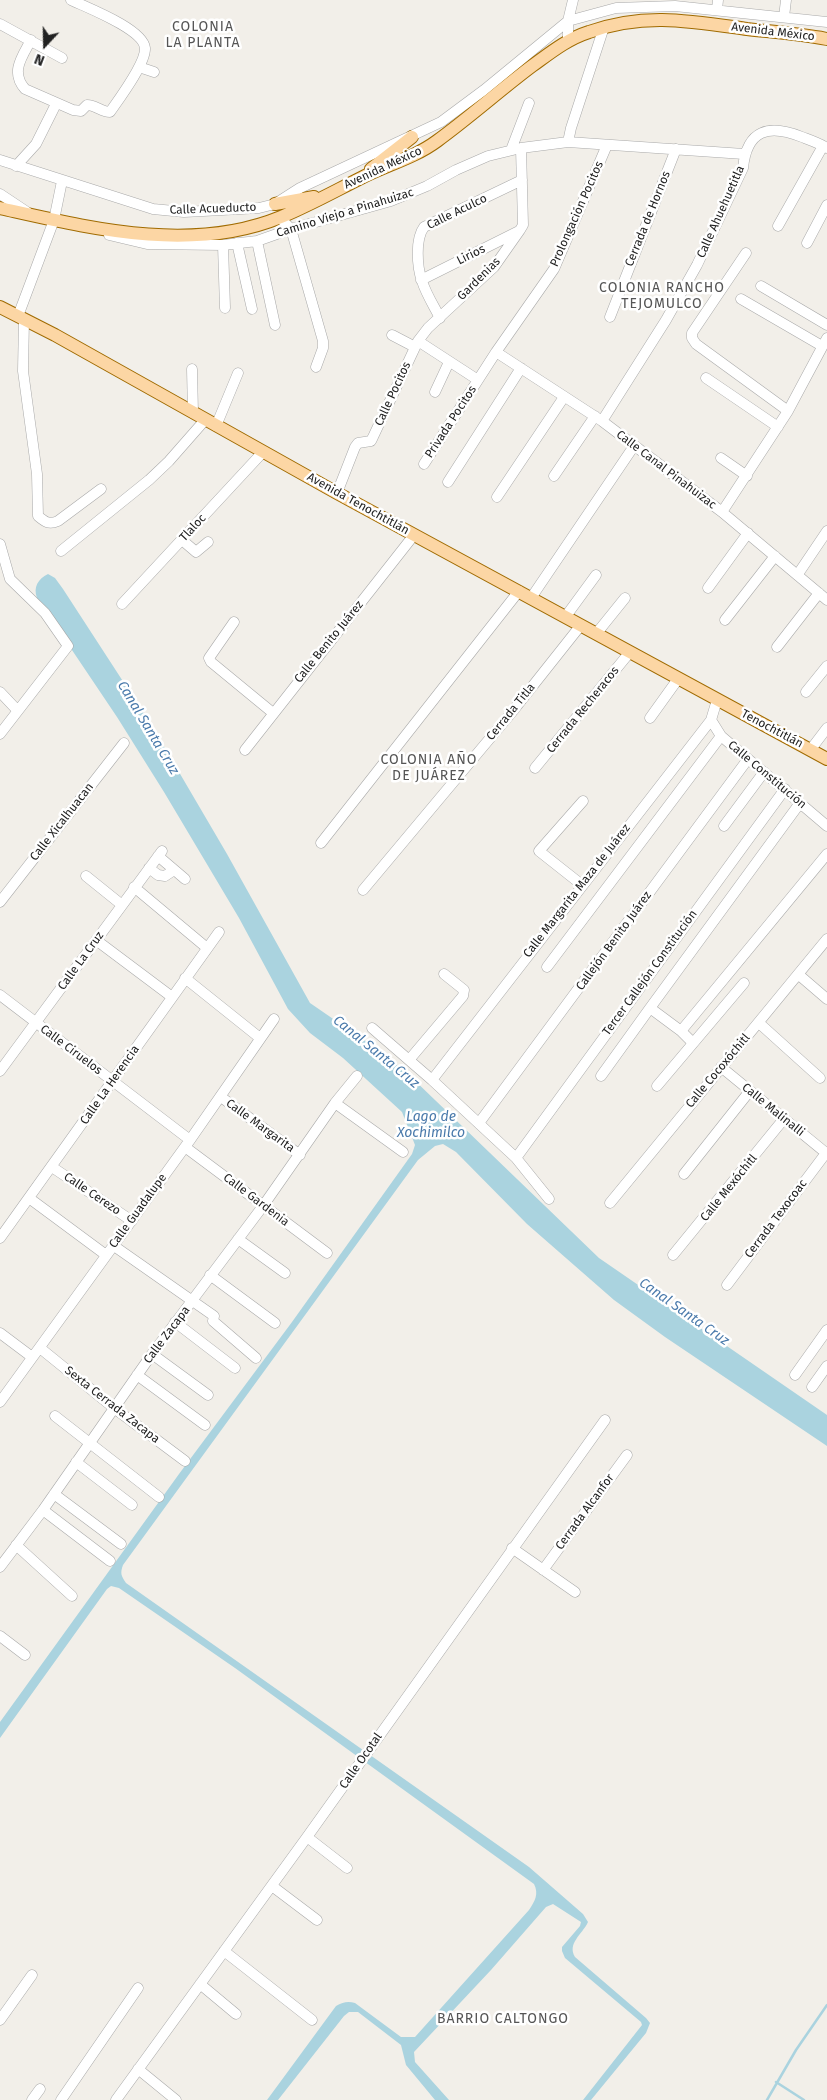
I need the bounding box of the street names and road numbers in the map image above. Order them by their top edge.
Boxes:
street label: Avenida México [730,20,816,44]
street label: Avenida México [342,144,424,192]
street label: Prolongación Pocitos [547,159,607,269]
street label: Calle Ahuehuetitla [694,164,748,260]
street label: Cerrada de Hornos [622,169,674,269]
street label: Camino Viejo a Pinahuizac [275,185,415,241]
street label: Calle Aculco [425,191,489,233]
street label: Calle Acueducto [169,200,257,218]
street label: Lirios [454,242,488,268]
street label: Gardenias [455,255,503,303]
street label: Calle Pocitos [372,360,414,428]
street label: Privada Pocitos [422,383,480,461]
street label: Calle Canal Pinahuizac [613,428,719,512]
street label: Avenida Tenochtitlán [304,470,412,538]
street label: Tlaloc [177,511,209,545]
street label: Calle Benito Juárez [291,598,367,686]
street label: Cerrada Recheracos [544,664,622,756]
street label: Cerrada Titla [484,681,538,743]
street label: Tenochtitlán [739,707,805,751]
street label: Calle Constitución [725,738,809,812]
street label: Calle Xicalhuacan [27,780,97,864]
street label: Calle Margarita Maza de Juárez [520,821,634,961]
street label: Callejón Benito Juárez [573,889,655,993]
street label: Tercer Callejón Constitución [600,907,700,1039]
street label: Calle La Cruz [55,929,107,993]
street label: Calle Ciruelos [37,1022,105,1078]
street label: Calle Cocoxóchitl [683,1031,753,1111]
street label: Calle La Herencia [77,1043,143,1127]
street label: Calle Malinalli [739,1080,807,1140]
street label: Calle Margarita [223,1096,297,1156]
street label: Calle Mexóchitl [698,1152,760,1224]
street label: Calle Cerezo [61,1170,123,1218]
street label: Calle Guadalupe [106,1171,170,1251]
street label: Calle Gardenia [220,1171,292,1229]
street label: Cerrada Texocoac [742,1177,810,1261]
street label: Calle Zacapa [141,1304,193,1366]
street label: Sexta Cerrada Zacapa [62,1364,162,1446]
street label: Cerrada Alcanfor [553,1471,617,1553]
street label: Calle Ocotal [337,1730,385,1792]

